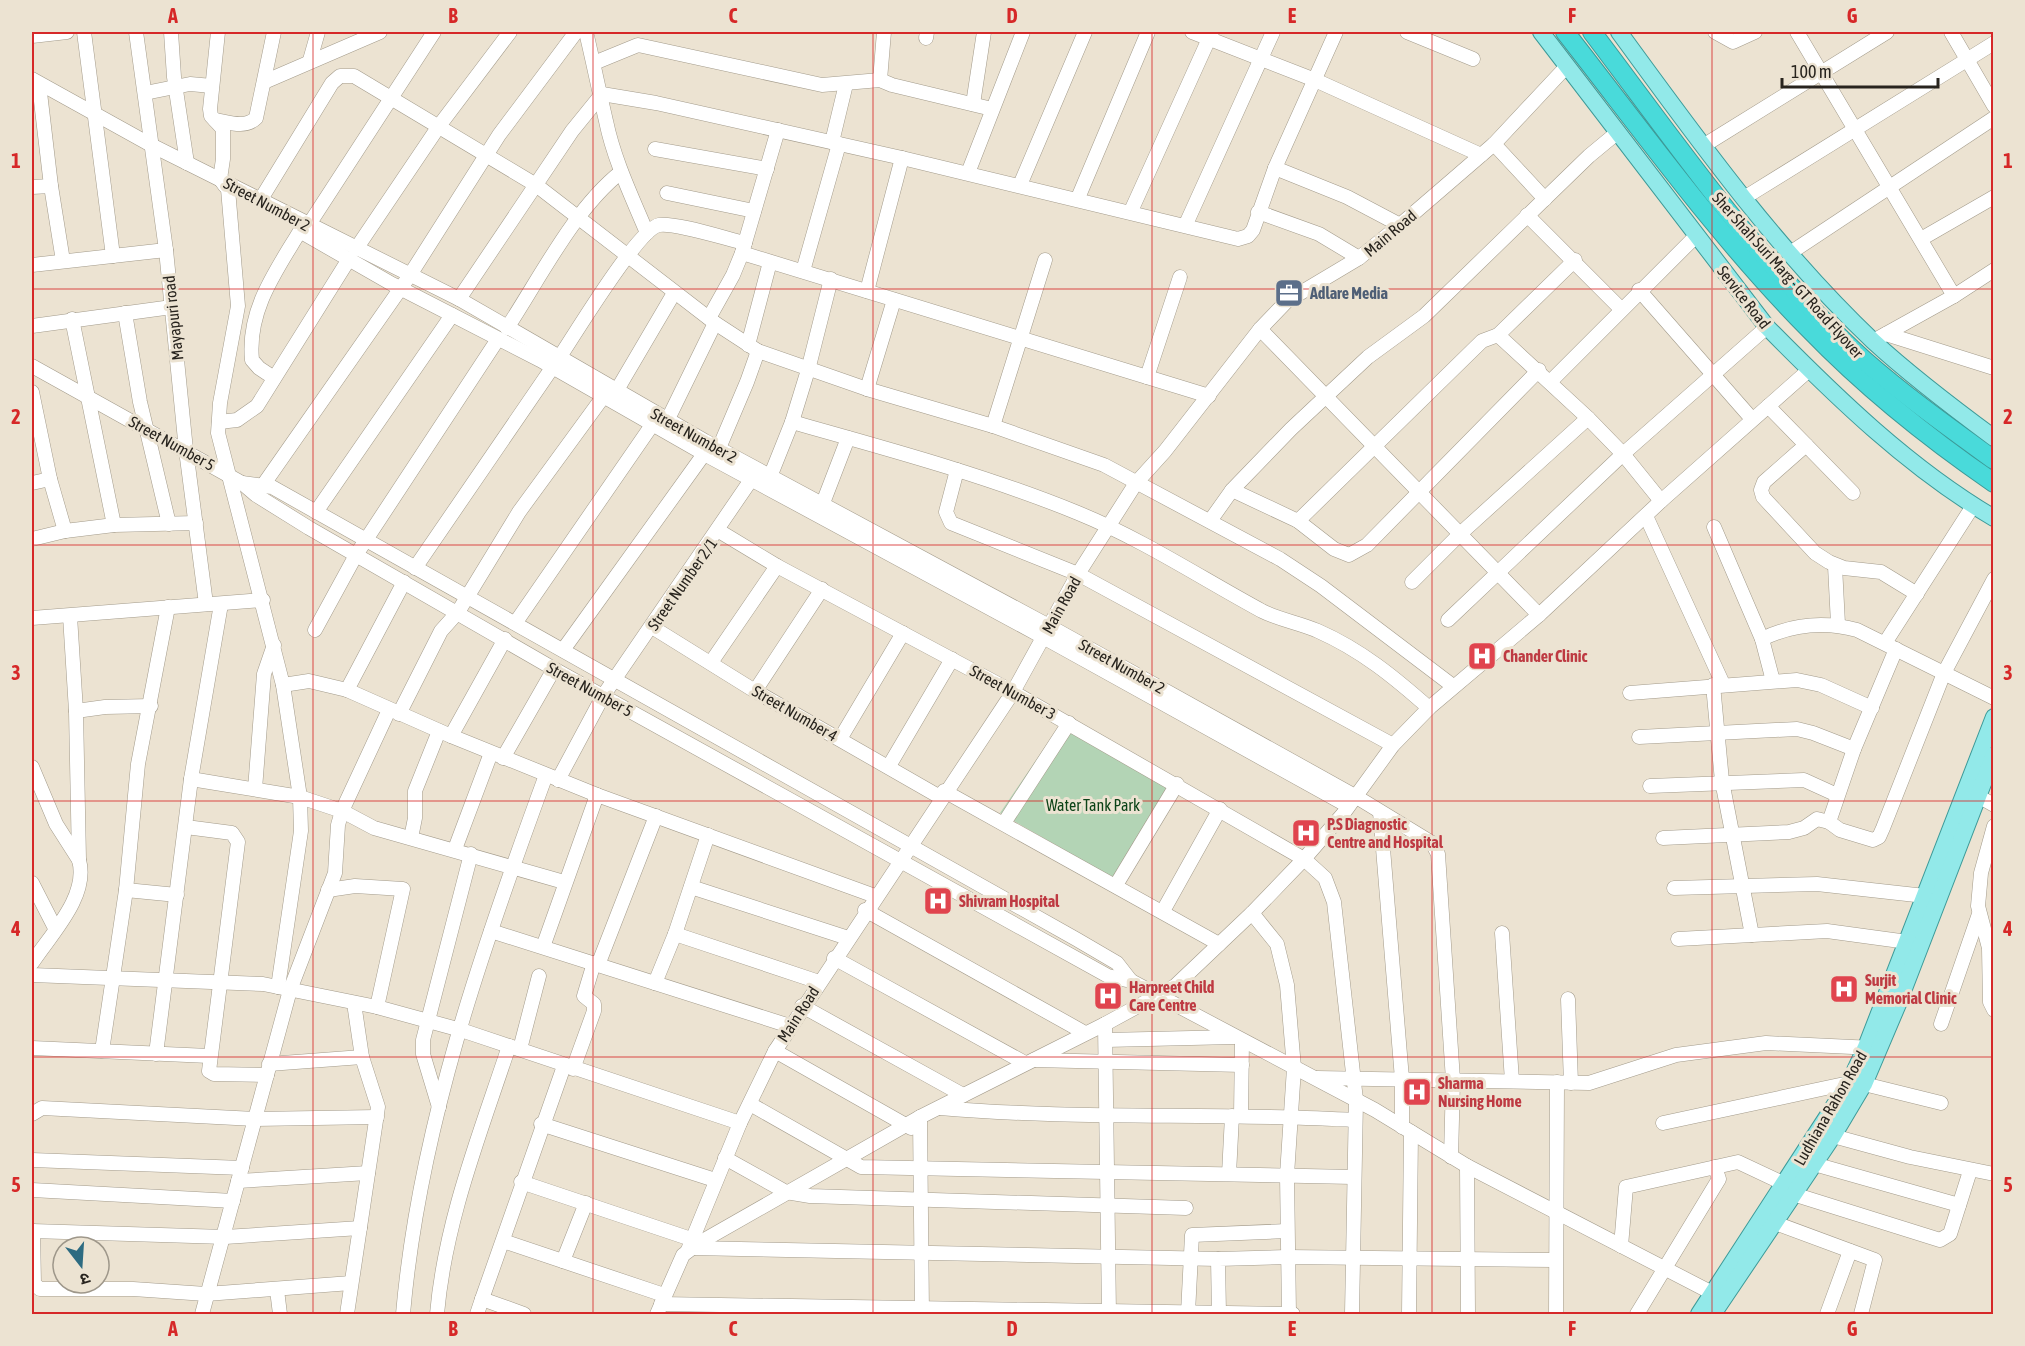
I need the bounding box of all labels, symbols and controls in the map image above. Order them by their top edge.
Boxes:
text: A [167,4,178,27]
text: B [448,4,458,27]
text: C [729,4,738,27]
text: D [1006,4,1018,27]
text: E [1288,4,1297,27]
text: F [1568,4,1576,27]
text: G [1847,4,1858,27]
scale bar [1782,51,1938,89]
text: 100 m [1791,61,1832,82]
text: 1 [11,149,21,172]
text: 1 [2003,149,2013,172]
street label: Street Number 2 [221,174,313,234]
street label: Sher Shah Suri Marg - GT Road Flyover [1708,189,1867,362]
street label: Main Road [1360,206,1420,260]
street label: Service Road [1714,262,1774,332]
street label: Mayapuri road [160,275,187,361]
office icon: Adlare Media [1273,277,1305,309]
place label: Adlare Media [1309,284,1388,302]
street label: Street Number 2 [648,404,740,466]
text: 2 [11,405,21,428]
text: 2 [2003,405,2013,428]
street label: Street Number 5 [126,412,218,474]
street label: Street Number 2/1 [644,535,720,633]
street label: Main Road [1038,573,1084,637]
street label: Street Number 2 [1076,635,1168,697]
hospital icon: Chander Clinic [1466,640,1498,672]
place label: Chander Clinic [1503,647,1587,665]
street label: Street Number 5 [544,658,636,720]
text: 3 [11,661,21,684]
street label: Street Number 3 [967,661,1059,723]
text: 3 [2003,661,2013,684]
street label: Street Number 4 [749,681,841,745]
park label: Water Tank Park [1046,796,1140,814]
place label: P.S Diagnostic Centre and Hospital [1327,815,1444,851]
hospital icon: P.S Diagnostic Centre and Hospital [1290,817,1322,849]
hospital icon: Shivram Hospital [922,885,954,917]
place label: Shivram Hospital [959,892,1060,910]
text: 4 [10,917,21,940]
text: 4 [2002,917,2013,940]
place label: Surjit Memorial Clinic [1865,971,1957,1007]
hospital icon: Surjit Memorial Clinic [1828,973,1860,1005]
place label: Harpreet Child Care Centre [1129,978,1215,1014]
hospital icon: Harpreet Child Care Centre [1092,980,1124,1012]
street label: Main Road [773,983,823,1045]
street label: Ludhiana Rahon Road [1790,1048,1870,1168]
place label: Sharma Nursing Home [1438,1074,1522,1110]
hospital icon: Sharma Nursing Home [1401,1076,1433,1108]
text: 5 [11,1173,21,1196]
text: 5 [2003,1173,2013,1196]
north arrow [51,1235,111,1295]
text: उ [78,1269,92,1290]
text: A [167,1317,178,1340]
text: B [448,1317,458,1340]
text: C [729,1317,738,1340]
text: D [1006,1317,1018,1340]
text: E [1288,1317,1297,1340]
text: F [1568,1317,1576,1340]
text: G [1847,1317,1858,1340]

